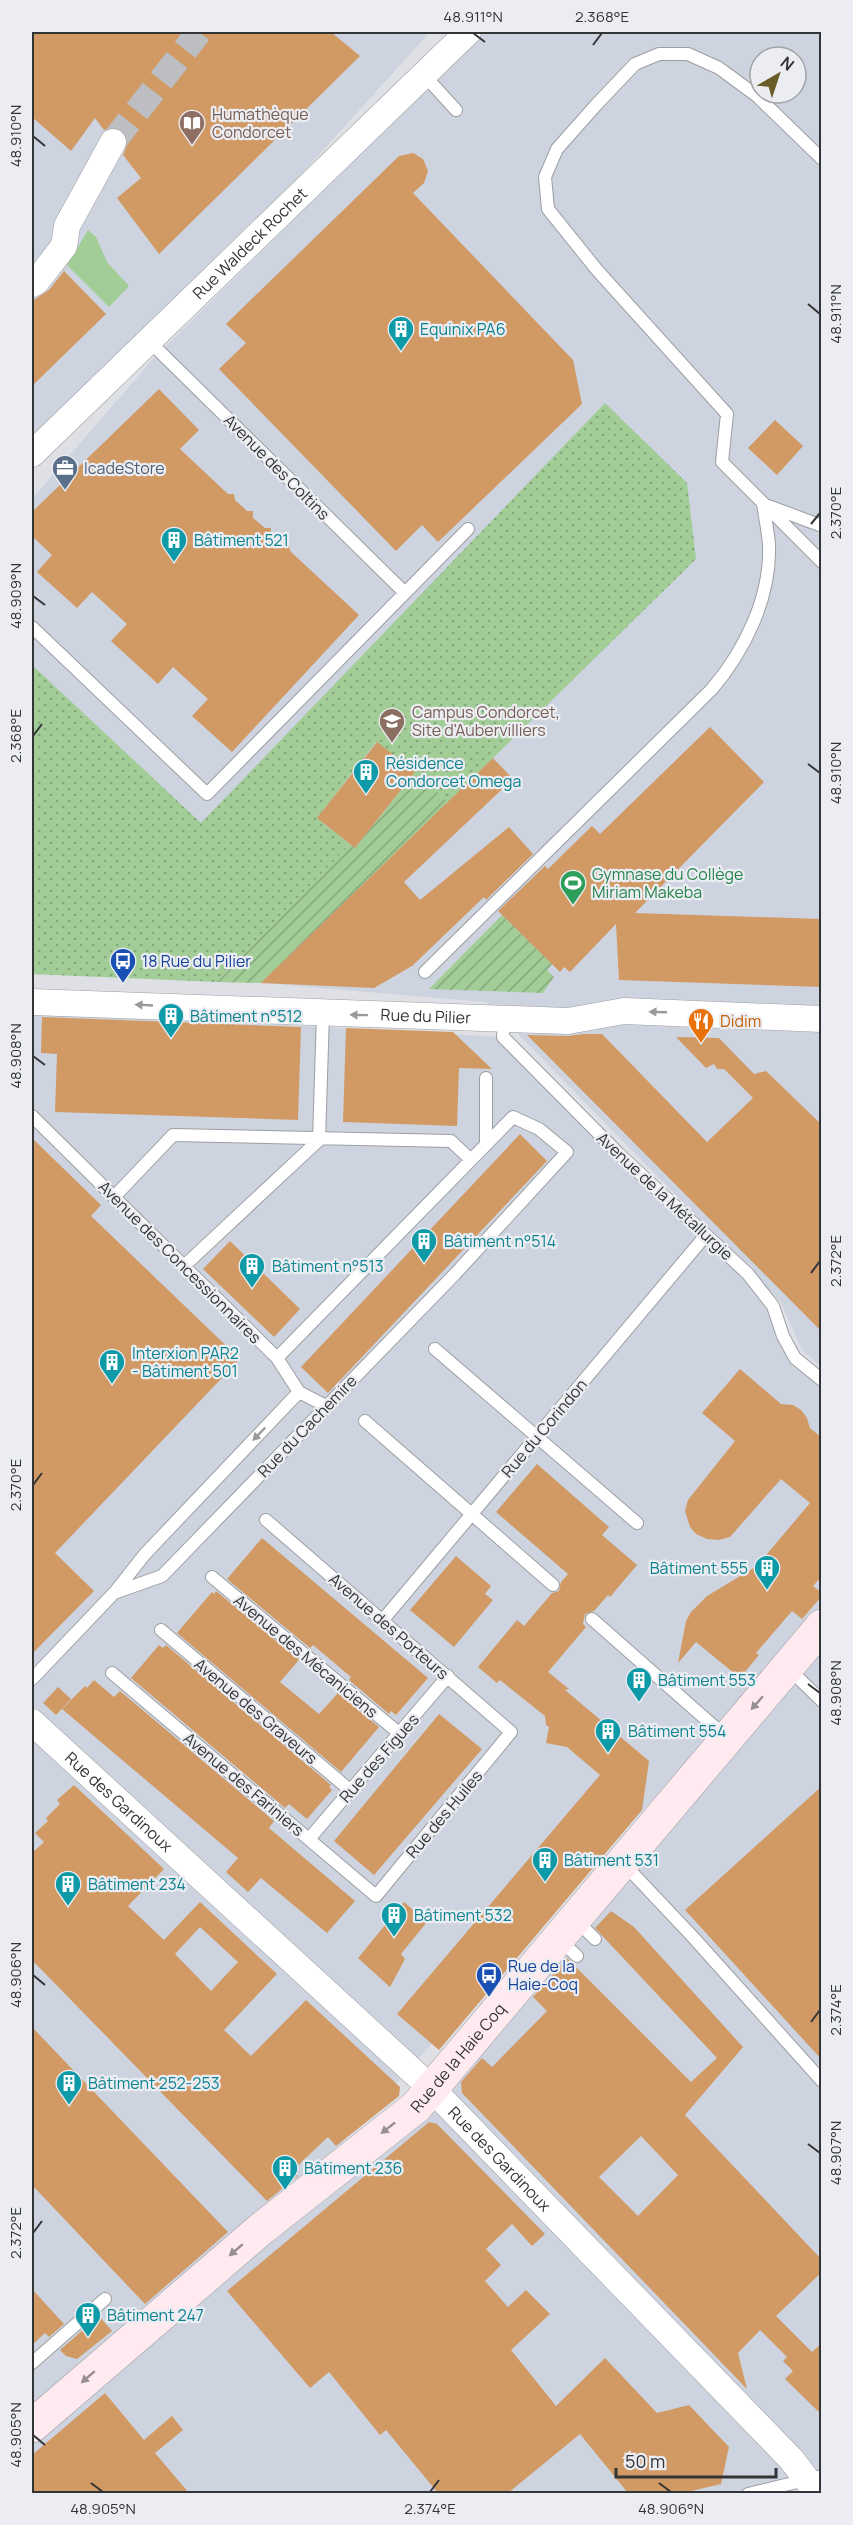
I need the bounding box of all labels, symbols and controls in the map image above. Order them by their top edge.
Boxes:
text: 48.911°N [443,6,503,27]
text: 2.368°E [575,6,629,27]
north arrow [748,45,808,105]
text: N [776,51,799,76]
place label: Humathèque Condorcet [212,103,309,143]
text: 48.910°N [5,105,26,167]
library icon: Humathèque Condorcet [177,108,207,146]
street label: Rue Waldeck Rochet [188,183,312,304]
text: 48.911°N [825,284,846,344]
building icon: Equinix PA6 [386,314,416,352]
place label: Equinix PA6 [420,318,506,340]
street label: Avenue des Coltins [219,409,335,525]
office icon: IcadeStore [50,453,80,491]
place label: IcadeStore [84,457,165,479]
text: 2.370°E [825,487,846,539]
building icon: Bâtiment 521 [159,525,189,563]
place label: Bâtiment 521 [194,529,289,551]
text: 48.909°N [5,563,26,629]
place label: Campus Condorcet, Site d'Aubervilliers [412,701,560,741]
school or university icon: Campus Condorcet, Site d'Aubervilliers [377,706,407,744]
text: 2.368°E [5,709,26,763]
text: 48.910°N [825,742,846,804]
place label: Résidence Condorcet Omega [386,752,521,792]
building icon: Résidence Condorcet Omega [351,757,381,795]
place label: Gymnase du Collège Miriam Makeba [592,863,743,903]
sports icon: Gymnase du Collège Miriam Makeba [558,868,588,906]
bus stop icon: 18 Rue du Pilier [108,946,138,984]
place label: 18 Rue du Pilier [142,950,251,972]
one-way arrow [134,1001,153,1010]
building icon: Bâtiment n°512 [156,1001,186,1039]
street label: Rue du Pilier [380,1003,472,1029]
place label: Bâtiment n°512 [190,1005,302,1027]
restaurant icon: Didim [686,1006,716,1044]
one-way arrow [649,1008,668,1017]
one-way arrow [350,1010,369,1020]
place label: Didim [720,1010,761,1032]
text: 48.908°N [5,1023,26,1089]
street label: Avenue de la Métallurgie [592,1127,738,1265]
street label: Avenue des Concessionnaires [94,1176,266,1348]
building icon: Bâtiment n°514 [409,1226,439,1264]
place label: Bâtiment n°514 [444,1230,556,1252]
text: 2.372°E [825,1235,846,1287]
building icon: Bâtiment n°513 [237,1251,267,1289]
place label: Bâtiment n°513 [272,1255,384,1277]
place label: Interxion PAR2 - Bâtiment 501 [132,1342,239,1382]
building icon: Interxion PAR2 - Bâtiment 501 [97,1347,127,1385]
street label: Rue du Cachemire [252,1370,362,1482]
street label: Rue du Corindon [496,1374,592,1482]
one-way arrow [252,1427,266,1442]
text: 2.370°E [5,1459,26,1511]
building icon: Bâtiment 555 [752,1553,782,1591]
place label: Bâtiment 555 [650,1557,748,1579]
street label: Avenue des Porteurs [324,1568,454,1684]
street label: Avenue des Mécaniciens [229,1589,383,1723]
street label: Avenue des Graveurs [190,1653,322,1769]
text: 48.908°N [825,1660,846,1726]
building icon: Bâtiment 553 [624,1665,654,1703]
place label: Bâtiment 553 [658,1669,756,1691]
one-way arrow [751,1695,764,1710]
street label: Rue des Figues [334,1709,424,1807]
building icon: Bâtiment 554 [593,1716,623,1754]
place label: Bâtiment 554 [628,1720,727,1742]
street label: Avenue des Fariniers [179,1727,309,1841]
street label: Rue des Gardinoux [60,1747,178,1857]
street label: Rue des Huiles [401,1765,487,1863]
building icon: Bâtiment 531 [530,1845,560,1883]
place label: Bâtiment 531 [564,1849,659,1871]
building icon: Bâtiment 234 [53,1869,83,1907]
place label: Bâtiment 234 [88,1873,186,1895]
building icon: Bâtiment 532 [379,1900,409,1938]
place label: Bâtiment 532 [414,1904,512,1926]
text: 48.906°N [5,1942,26,2008]
place label: Rue de la Haie-Coq [508,1955,578,1995]
bus stop icon: Rue de la Haie-Coq [474,1960,504,1998]
text: 2.374°E [825,1984,846,2036]
street label: Rue de la Haie Coq [405,1998,510,2117]
building icon: Bâtiment 252-253 [54,2068,84,2106]
place label: Bâtiment 252-253 [88,2072,220,2094]
street label: Rue des Gardinoux [444,2101,556,2216]
text: 48.907°N [825,2121,846,2185]
one-way arrow [381,2122,396,2134]
building icon: Bâtiment 236 [270,2153,300,2191]
place label: Bâtiment 236 [304,2157,402,2179]
text: 2.372°E [5,2207,26,2259]
one-way arrow [229,2243,244,2256]
building icon: Bâtiment 247 [73,2300,103,2338]
place label: Bâtiment 247 [107,2304,204,2326]
one-way arrow [81,2370,96,2383]
text: 48.905°N [5,2402,26,2468]
scale bar [616,2441,776,2479]
text: 50 m [625,2449,665,2473]
text: 48.905°N [70,2498,136,2519]
text: 2.374°E [404,2498,456,2519]
text: 48.906°N [638,2498,704,2519]

